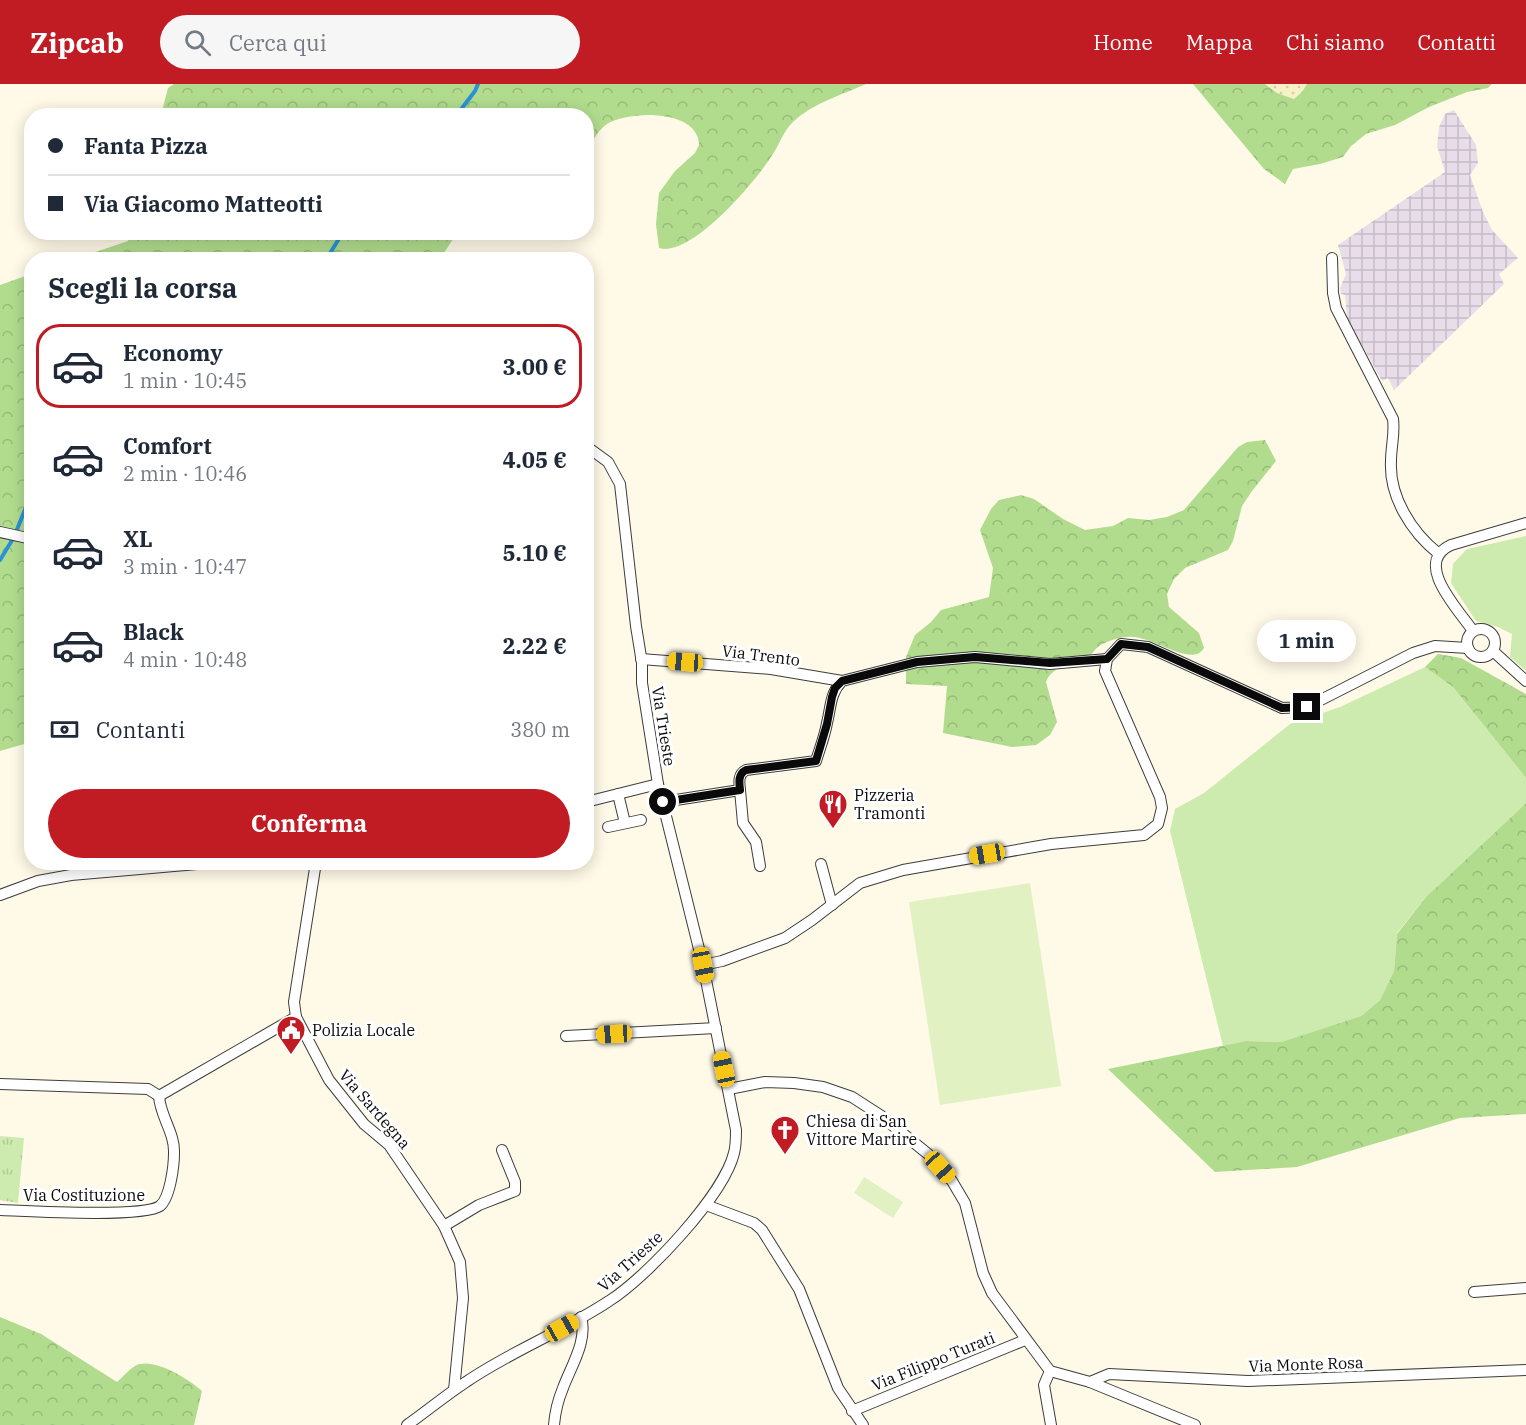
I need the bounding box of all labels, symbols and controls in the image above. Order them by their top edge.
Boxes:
search box [160,15,580,69]
text: Zipcab [30,24,124,61]
icon: search [181,26,214,59]
text: Cerca qui [229,28,327,57]
text: Home [1093,28,1153,56]
text: Mappa [1186,28,1253,56]
text: Chi siamo [1286,28,1384,56]
text: Contatti [1417,28,1496,56]
text: Fanta Pizza [84,131,208,160]
text: Via Giacomo Matteotti [84,189,323,218]
text: Scegli la corsa [48,270,237,305]
text: Economy [123,338,223,367]
icon: car [51,339,105,393]
text: 3.00 € [502,352,567,381]
text: 1 min · 10:45 [123,367,247,394]
text: Comfort [123,431,212,460]
icon: car [51,432,105,486]
text: 4.05 € [502,445,567,474]
text: 2 min · 10:46 [123,460,247,487]
text: XL [123,524,153,553]
icon: car [51,525,105,579]
text: 5.10 € [502,538,567,567]
text: 3 min · 10:47 [123,553,247,580]
text: Black [123,617,184,646]
icon: car [51,618,105,672]
callout: 1 min [1258,620,1356,662]
text: 1 min [1279,627,1335,654]
text: 2.22 € [502,631,567,660]
street label: Via Trento [721,640,801,670]
text: 4 min · 10:48 [123,646,247,673]
car [666,652,704,672]
street label: Via Trieste [648,685,680,767]
route end [1293,693,1320,720]
icon: cash [48,713,81,746]
text: Contanti [96,715,185,744]
text: 380 m [510,716,570,743]
place label: Pizzeria Tramonti [854,785,925,823]
route start [649,788,676,815]
restaurant icon: Pizzeria Tramonti [817,788,849,830]
button: Conferma [48,789,570,858]
car [968,842,1006,866]
car [691,946,715,984]
public building icon: Polizia Locale [275,1014,307,1056]
place label: Polizia Locale [312,1020,415,1040]
car [596,1024,632,1044]
car [711,1050,737,1088]
street label: Via Sardegna [335,1065,415,1153]
place label: Chiesa di San Vittore Martire [806,1111,917,1149]
church icon: Chiesa di San Vittore Martire [769,1114,801,1156]
car [921,1148,959,1186]
street label: Via Costituzione [23,1185,145,1205]
street label: Via Trieste [593,1227,667,1295]
car [542,1311,582,1345]
street label: Via Filippo Turati [868,1327,998,1395]
street label: Via Monte Rosa [1248,1352,1364,1376]

